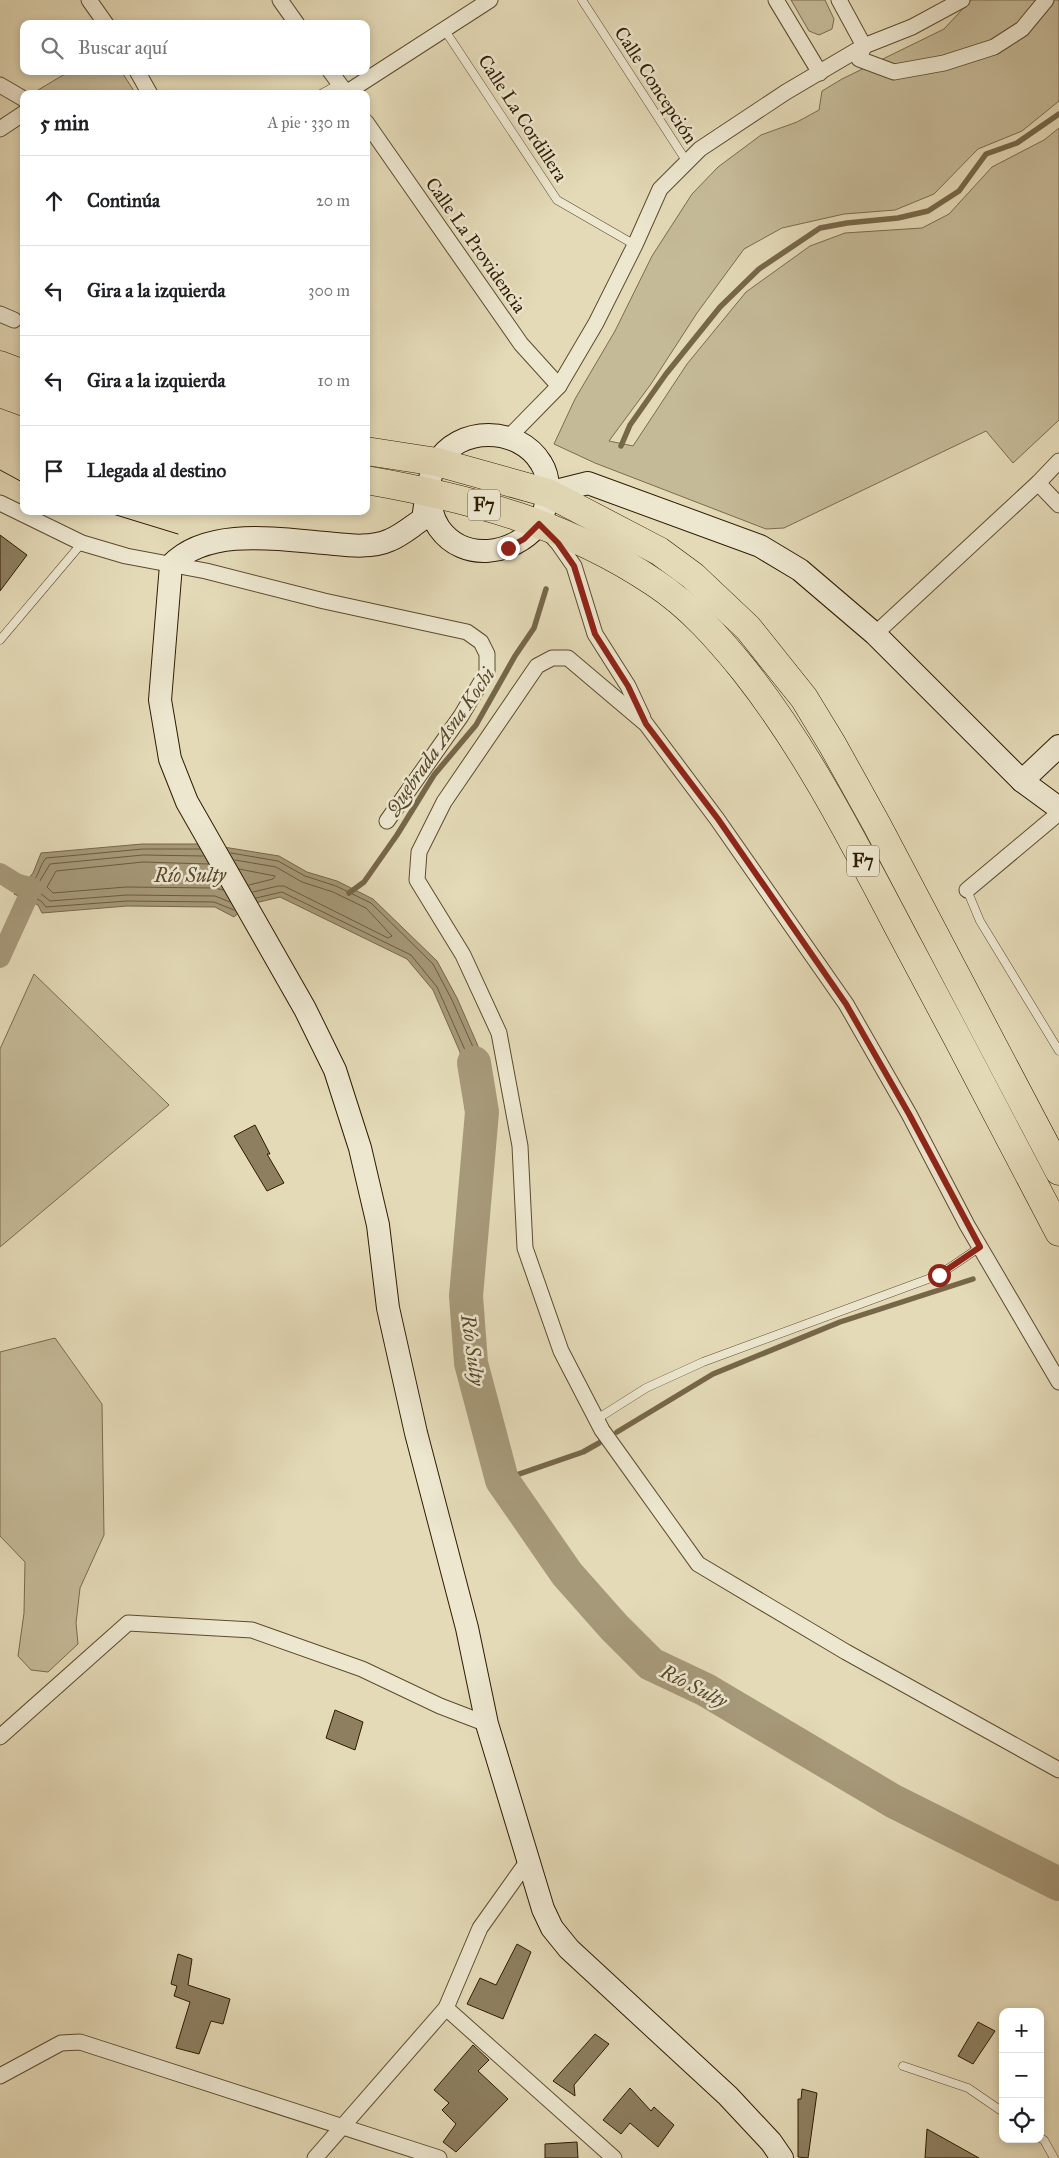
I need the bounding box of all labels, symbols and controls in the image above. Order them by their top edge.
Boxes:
search box [20,20,370,75]
street label: Calle Concepción [610,22,702,148]
icon: search [38,34,66,62]
text: Buscar aquí [78,36,167,59]
street label: Calle La Cordillera [473,50,573,187]
text: 5 min [40,110,89,136]
text: A pie · 330 m [267,113,350,132]
street label: Calle La Providencia [421,173,532,318]
icon: ahead [40,187,68,215]
text: Continúa [87,189,160,212]
text: 20 m [316,191,350,210]
icon: left [40,277,68,305]
text: Gira a la izquierda [87,279,226,302]
text: 300 m [308,281,350,300]
icon: left [40,367,68,395]
text: Gira a la izquierda [87,369,226,392]
text: 10 m [318,371,350,390]
icon: arrive [40,457,68,485]
text: Llegada al destino [87,459,226,482]
road number: F7 [468,490,500,520]
route end [497,537,520,560]
water label: Quebrada Asna Kochi [380,663,500,820]
road number: F7 [847,846,879,876]
water label: Río Sulty [153,863,227,887]
route start [928,1264,951,1287]
water label: Río Sulty [456,1312,490,1389]
water label: Río Sulty [656,1659,733,1714]
map controls [999,2008,1044,2143]
button: + [999,2008,1044,2053]
button: − [999,2053,1044,2098]
button: locate [999,2098,1044,2143]

